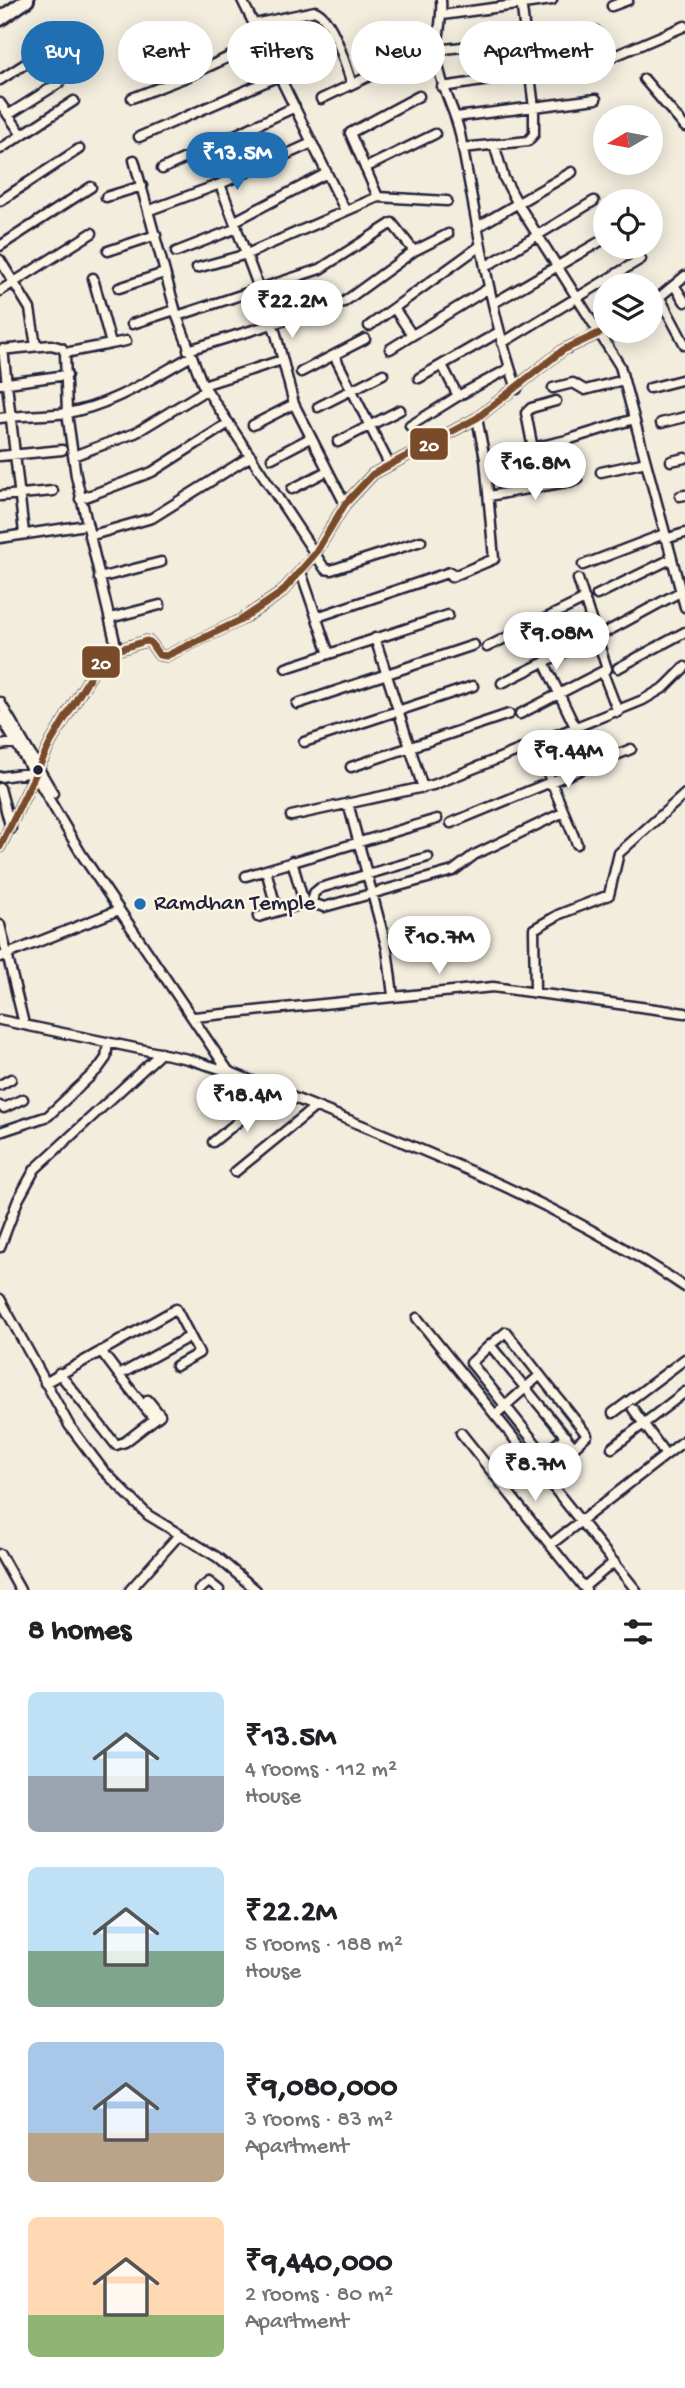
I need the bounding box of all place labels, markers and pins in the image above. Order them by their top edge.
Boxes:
pin: ₹13.5M [180,132,294,192]
pin: ₹22.2M [235,280,349,340]
pin: ₹16.8M [478,442,592,502]
pin: ₹9.08M [499,612,613,672]
pin: ₹9.44M [511,730,625,790]
unlabelled marker [31,763,45,777]
place label: Ramdhan Temple [154,891,317,918]
marker: Ramdhan Temple [132,896,148,912]
pin: ₹10.7M [382,916,496,976]
pin: ₹18.4M [190,1074,304,1134]
pin: ₹8.7M [486,1444,584,1503]

